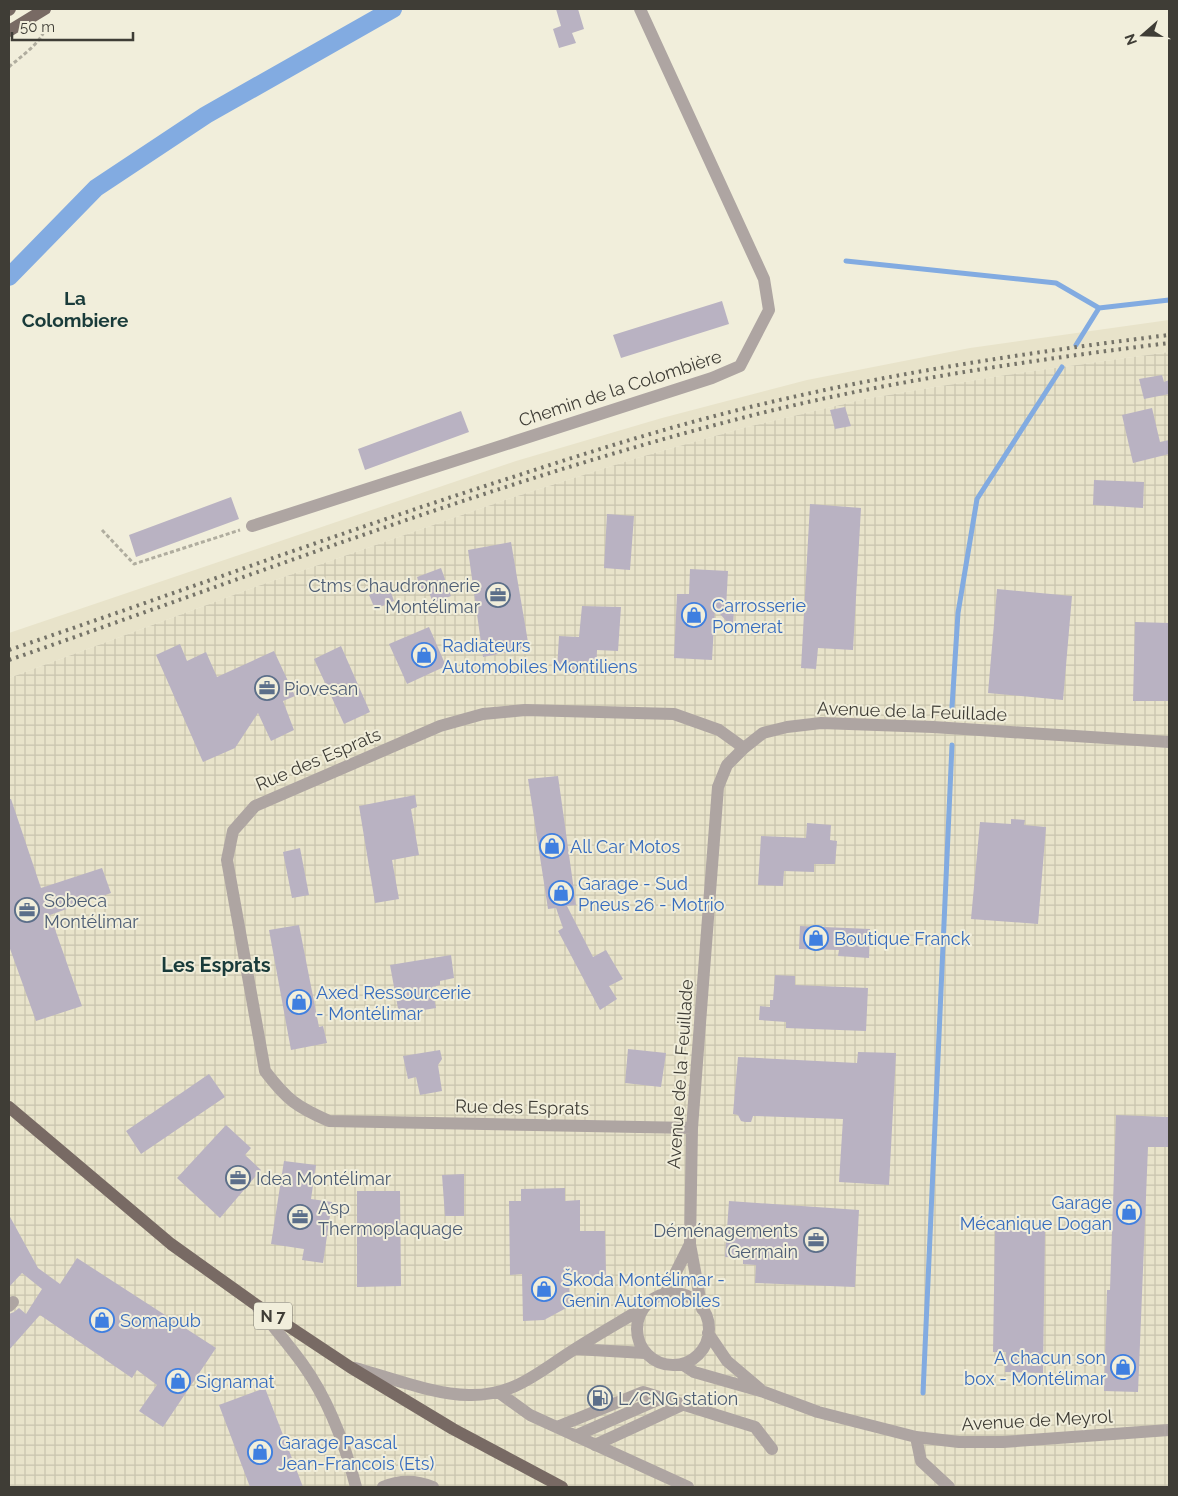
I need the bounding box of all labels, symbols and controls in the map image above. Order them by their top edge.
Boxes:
scale bar [12,10,134,42]
north arrow [1118,10,1168,60]
text: 50 m [20,18,55,36]
text: N [1121,32,1140,47]
district label: La Colombiere [22,287,128,331]
street label: Chemin de la Colombière [516,345,724,431]
place label: Ctms Chaudronnerie - Montélimar [308,575,481,617]
office icon: Ctms Chaudronnerie - Montélimar [485,582,511,608]
place label: Carrosserie Pomerat [712,595,806,637]
shop icon: Carrosserie Pomerat [681,602,707,628]
place label: Radiateurs Automobiles Montiliens [442,635,638,677]
shop icon: Radiateurs Automobiles Montiliens [411,642,437,668]
office icon: Piovesan [254,675,280,701]
place label: Piovesan [284,678,358,699]
street label: Avenue de la Feuillade [817,697,1008,725]
street label: Rue des Esprats [252,723,384,795]
shop icon: All Car Motos [539,833,565,859]
place label: All Car Motos [570,836,680,857]
place label: Garage - Sud Pneus 26 - Motrio [578,873,725,915]
shop icon: Garage - Sud Pneus 26 - Motrio [548,880,574,906]
place label: Sobeca Montélimar [44,890,139,932]
office icon: Sobeca Montélimar [14,897,40,923]
shop icon: Boutique Franck [803,925,829,951]
place label: Boutique Franck [834,928,971,949]
district label: Les Esprats [161,953,271,977]
street label: Avenue de la Feuillade [663,978,697,1169]
place label: Axed Ressourcerie - Montélimar [316,982,472,1024]
shop icon: Axed Ressourcerie - Montélimar [286,989,312,1015]
street label: Rue des Esprats [455,1095,589,1119]
office icon: Idea Montélimar [225,1165,251,1191]
place label: Idea Montélimar [256,1168,392,1189]
place label: Garage Mécanique Dogan [960,1192,1112,1234]
place label: Asp Thermoplaquage [318,1197,463,1239]
shop icon: Garage Mécanique Dogan [1116,1199,1142,1225]
office icon: Asp Thermoplaquage [287,1204,313,1230]
place label: Déménagements Germain [653,1220,798,1262]
office icon: Déménagements Germain [803,1227,829,1253]
place label: Škoda Montélimar - Genin Automobiles [562,1268,725,1311]
shop icon: Škoda Montélimar - Genin Automobiles [531,1276,557,1302]
road number: N 7 [254,1302,292,1330]
shop icon: Somapub [89,1307,115,1333]
place label: Somapub [120,1310,201,1331]
place label: A chacun son box - Montélimar [964,1347,1107,1389]
shop icon: A chacun son box - Montélimar [1110,1354,1136,1380]
shop icon: Signamat [165,1368,191,1394]
place label: Signamat [196,1371,275,1392]
fuel station icon: L/CNG station [587,1385,613,1411]
place label: L/CNG station [618,1388,738,1409]
street label: Avenue de Meyrol [961,1406,1113,1434]
place label: Garage Pascal Jean-Francois (Ets) [278,1432,435,1474]
shop icon: Garage Pascal Jean-Francois (Ets) [247,1439,273,1465]

